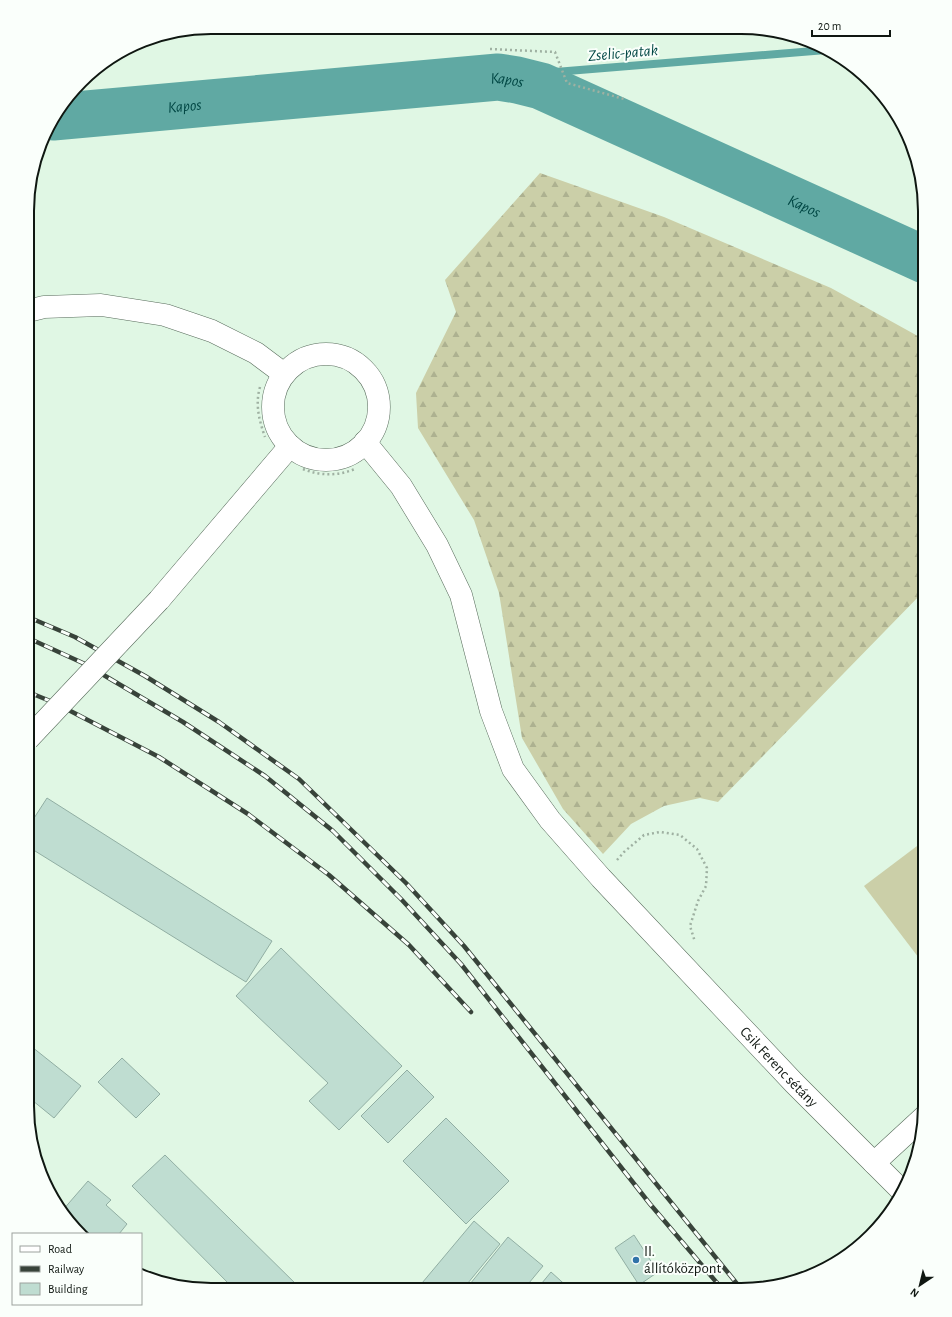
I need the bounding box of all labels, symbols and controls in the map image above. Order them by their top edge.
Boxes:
scale bar [812,12,890,38]
text: 20 m [818,20,841,32]
water label: Zselic-patak [587,42,659,65]
water label: Kapos [490,70,525,90]
water label: Kapos [167,97,202,116]
water label: Kapos [785,192,823,221]
street label: Csik Ferenc sétány [737,1024,821,1111]
legend [12,1233,142,1305]
text: Road [48,1243,72,1255]
place label: II. állítóközpont [644,1244,721,1276]
marker: II. állítóközpont [631,1255,641,1265]
text: Railway [48,1263,84,1276]
north arrow [900,1265,940,1305]
text: Building [48,1283,88,1295]
text: N [908,1286,921,1299]

